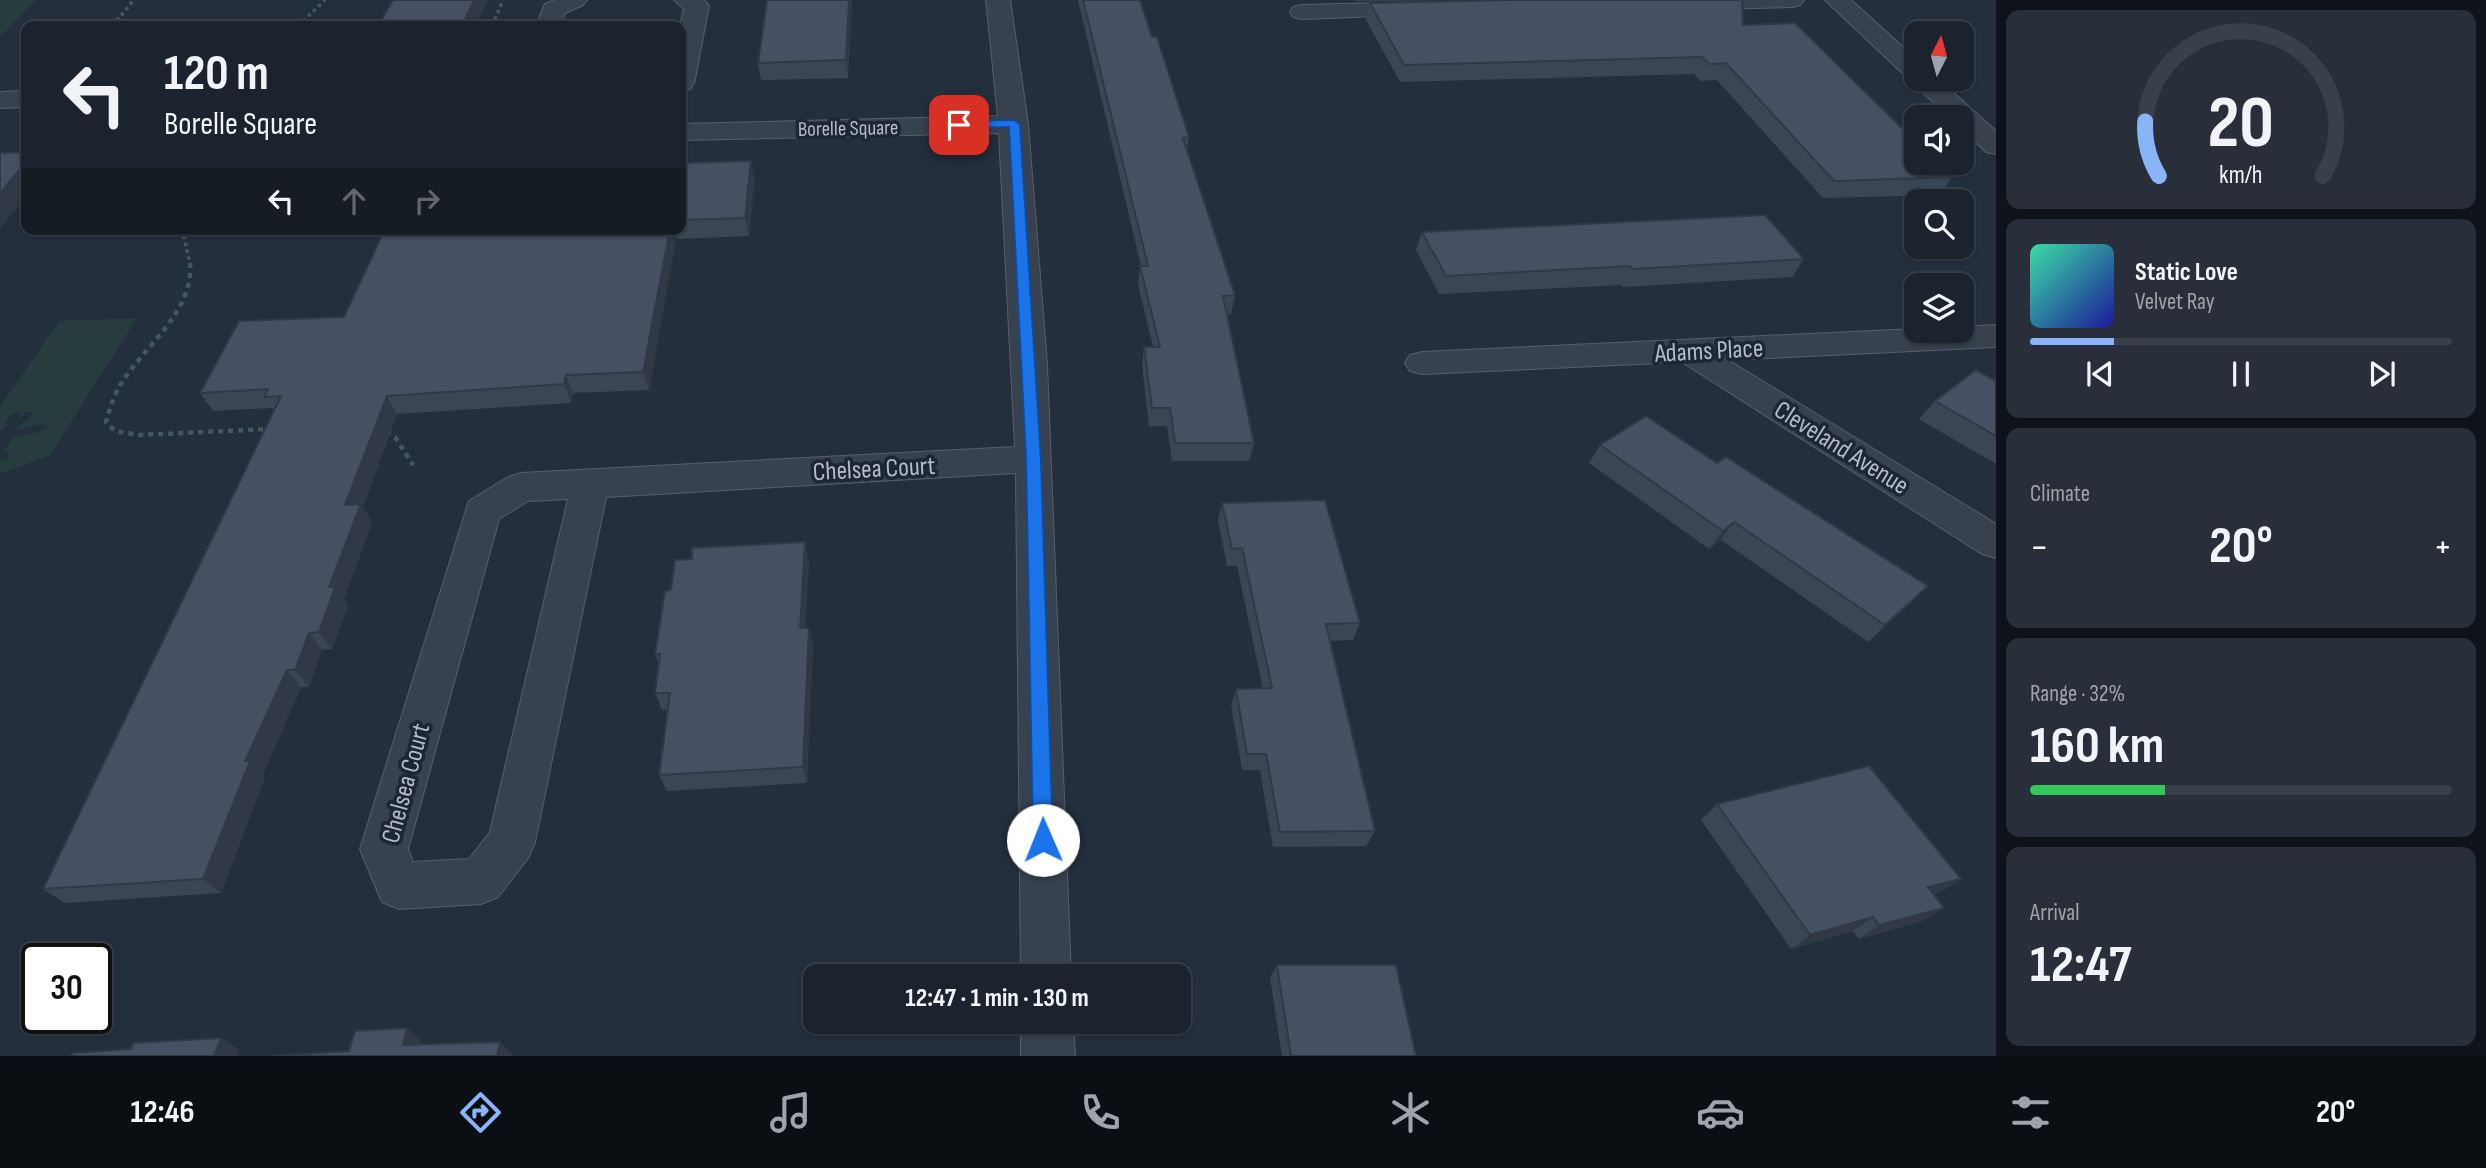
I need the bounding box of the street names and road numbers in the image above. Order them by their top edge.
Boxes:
street label: Borelle Square [798,115,898,142]
street label: Adams Place [1653,333,1764,370]
street label: Cleveland Avenue [1768,395,1914,502]
street label: Chelsea Court [812,451,936,488]
street label: Chelsea Court [376,720,437,847]

